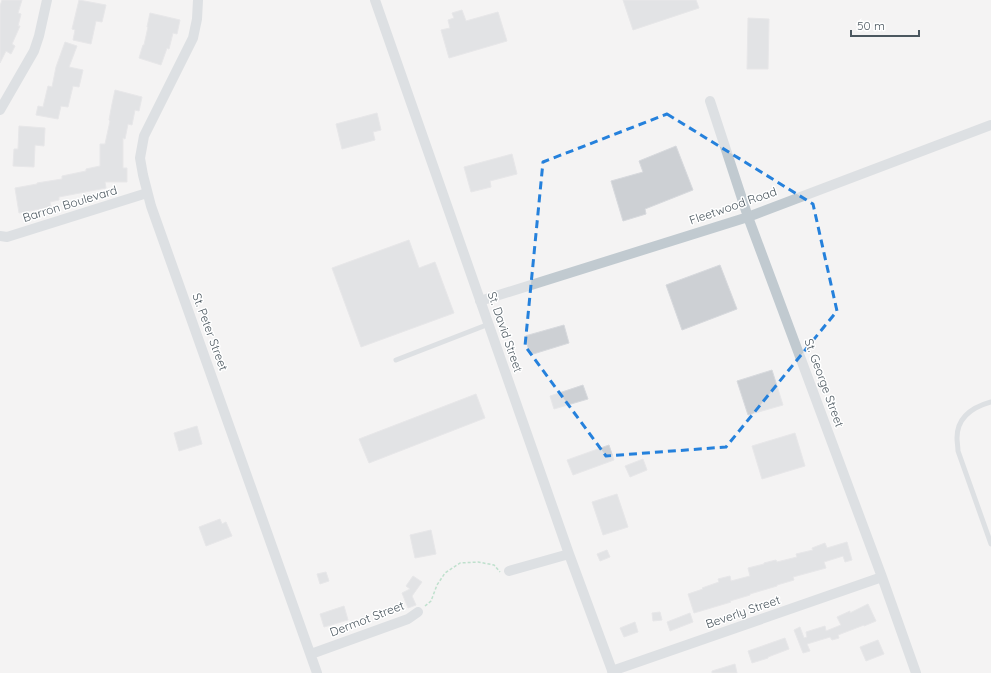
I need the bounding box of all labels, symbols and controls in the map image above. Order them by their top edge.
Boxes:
scale bar [851,12,919,38]
text: 50 m [857,18,885,33]
street label: Barron Boulevard [21,182,119,225]
street label: Fleetwood Road [687,184,778,227]
street label: St. David Street [485,290,526,374]
street label: St. Peter Street [189,291,231,373]
street label: St. George Street [801,336,847,429]
street label: Beverly Street [704,592,782,631]
street label: Dermot Street [328,597,406,640]

